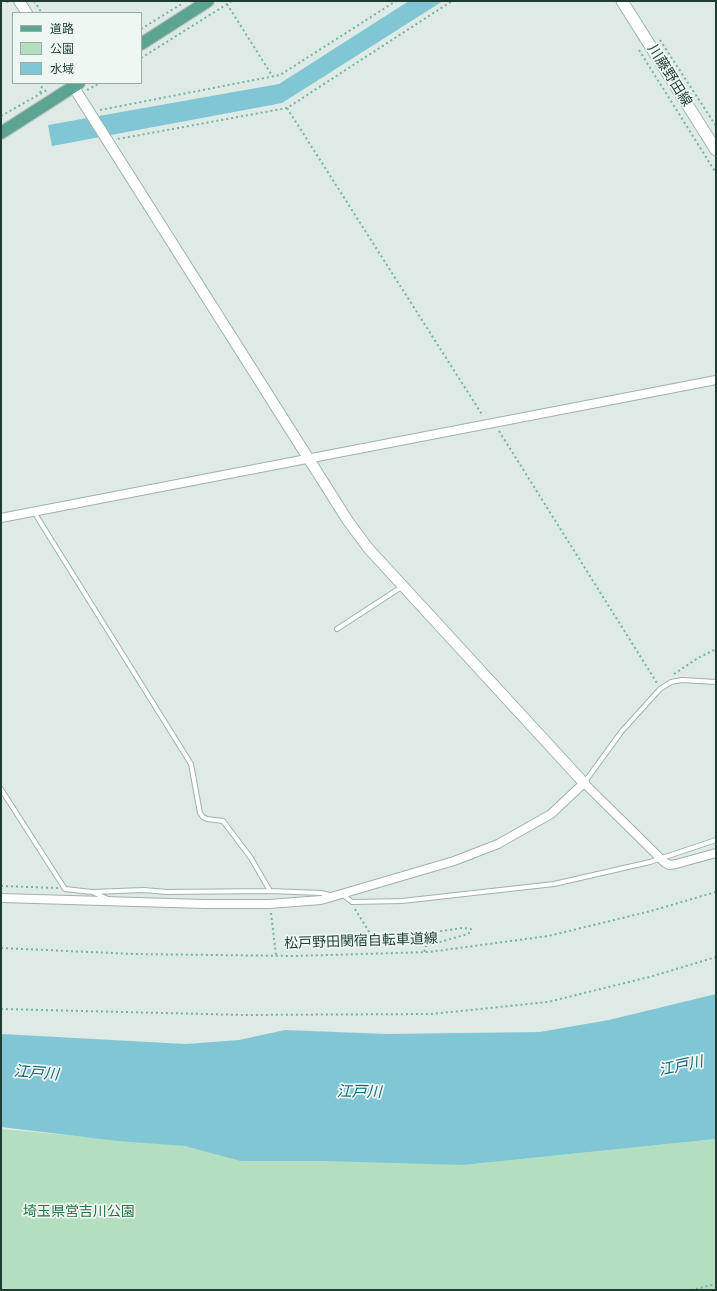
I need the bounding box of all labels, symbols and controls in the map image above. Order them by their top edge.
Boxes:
legend [12,12,142,84]
text: 道路 [50,21,74,37]
text: 公園 [50,41,74,57]
street label: 川藤野田線 [643,42,695,110]
text: 水域 [50,61,74,77]
street label: 松戸野田関宿自転車道線 [284,931,438,953]
water label: 江戸川 [657,1054,705,1080]
water label: 江戸川 [13,1063,59,1085]
water label: 江戸川 [336,1084,382,1102]
park label: 埼玉県営吉川公園 [23,1205,135,1221]

